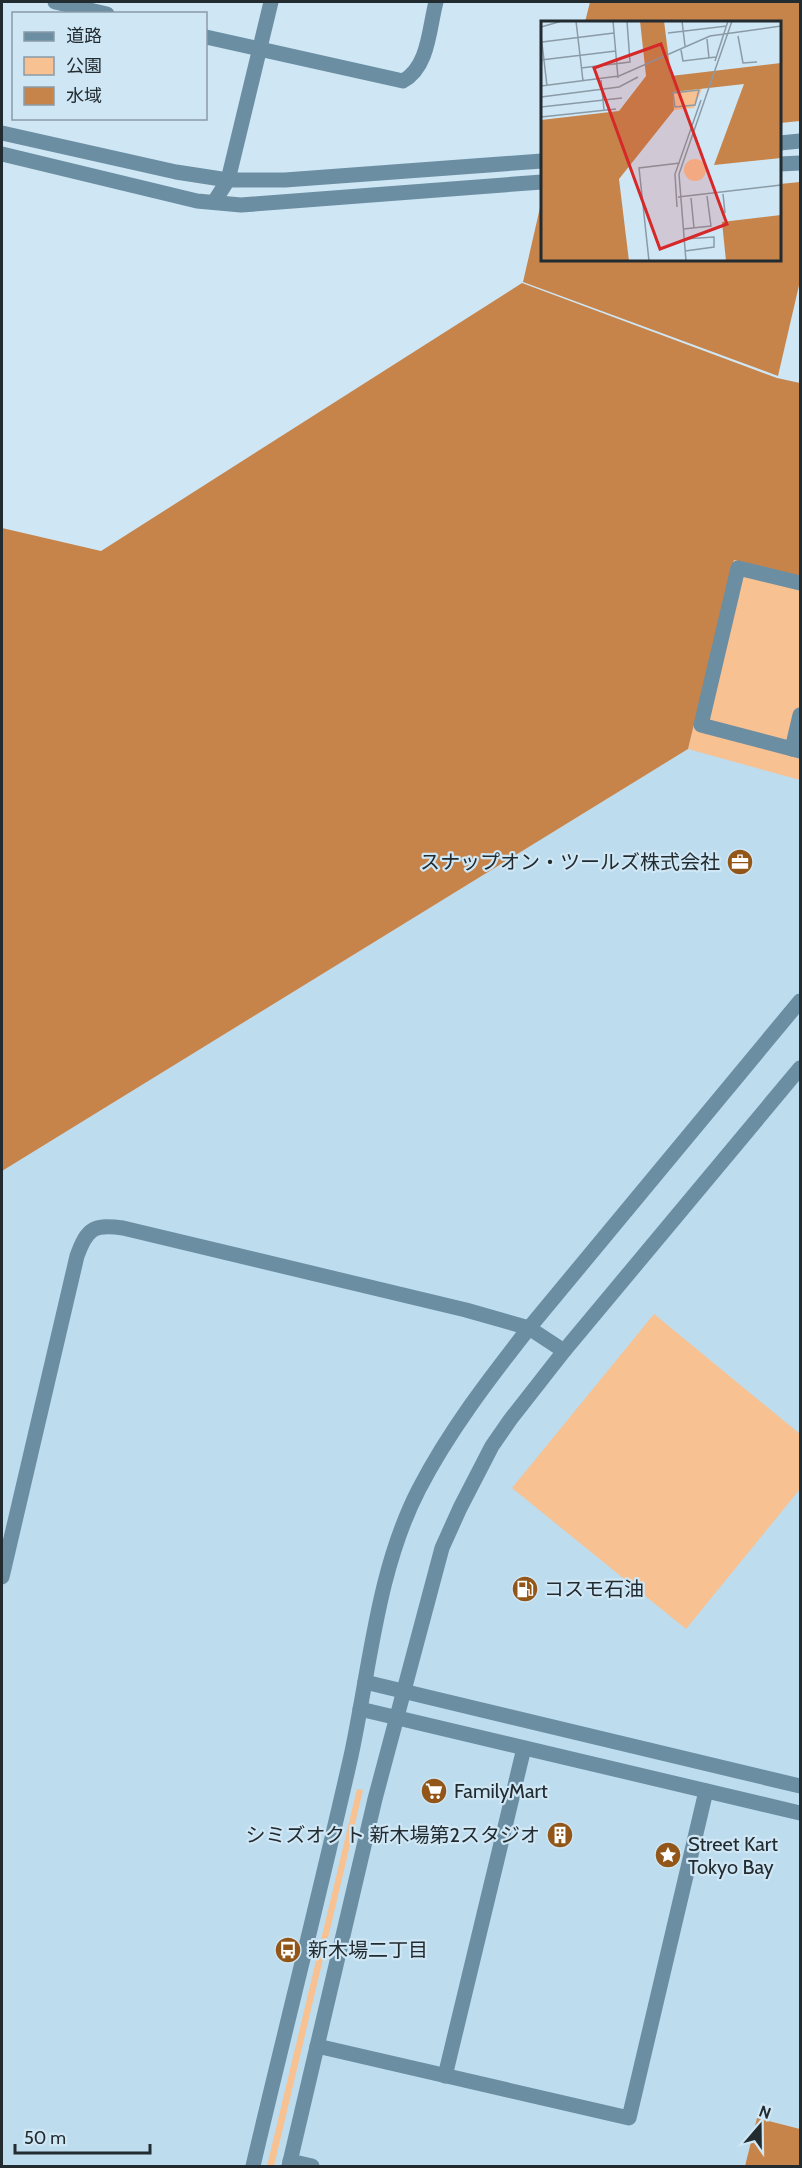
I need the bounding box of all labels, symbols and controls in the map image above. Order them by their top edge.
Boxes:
legend [12,12,207,120]
inset map [541,21,781,261]
text: 道路 [66,25,102,47]
text: 公園 [66,55,102,77]
text: 水域 [66,85,102,107]
office icon: スナップオン・ツールズ株式会社 [725,847,755,877]
place label: スナップオン・ツールズ株式会社 [420,850,720,874]
fuel station icon: コスモ石油 [510,1574,540,1604]
place label: コスモ石油 [544,1577,644,1601]
supermarket icon: FamilyMart [419,1776,449,1806]
place label: FamilyMart [454,1779,548,1803]
building icon: シミズオクト 新木場第2スタジオ [545,1820,575,1850]
place label: シミズオクト 新木場第2スタジオ [245,1823,540,1847]
place label: Street Kart Tokyo Bay [688,1832,778,1879]
place icon: Street Kart Tokyo Bay [653,1840,683,1870]
bus stop icon: 新木場二丁目 [273,1935,303,1965]
place label: 新木場二丁目 [308,1938,428,1962]
north arrow [730,2096,790,2156]
text: N [756,2102,774,2123]
scale bar [15,2117,150,2155]
text: 50 m [24,2127,66,2149]

